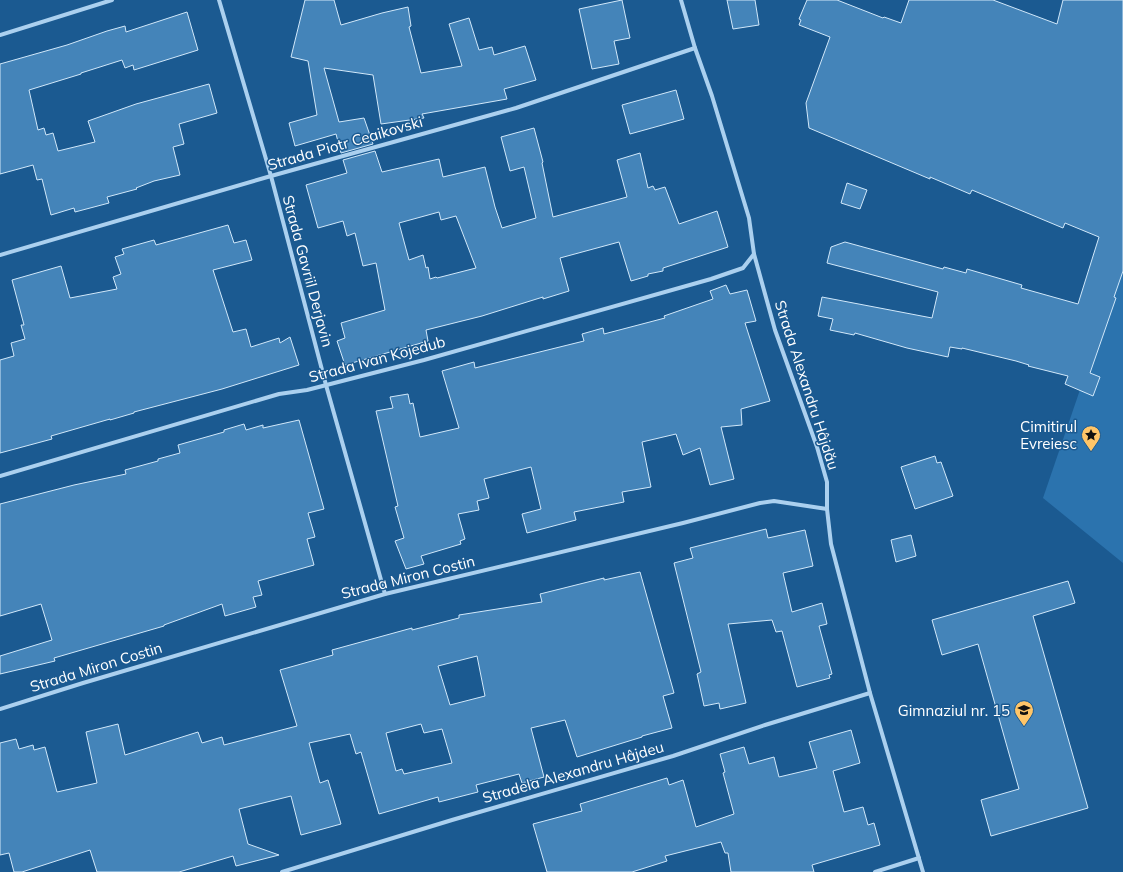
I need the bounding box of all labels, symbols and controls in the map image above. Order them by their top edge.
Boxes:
street label: Strada Piotr Ceaikovski [265,112,425,174]
street label: Strada Gavriil Derjavin [279,193,337,349]
street label: Strada Alexandru Hâjdău [771,298,843,472]
street label: Strada Ivan Kojedub [307,332,447,386]
place label: Cimitirul Evreiesc [1020,417,1077,453]
place icon: Cimitirul Evreiesc [1080,424,1102,452]
street label: Strada Miron Costin [339,551,477,603]
street label: Strada Miron Costin [28,638,164,696]
school or university icon: Gimnaziul nr. 15 [1013,699,1035,727]
place label: Gimnaziul nr. 15 [898,701,1010,720]
street label: Stradela Alexandru Hâjdeu [480,737,666,807]

